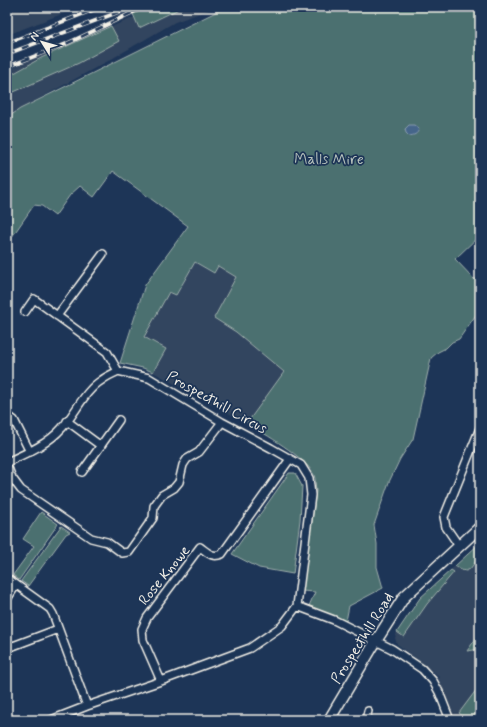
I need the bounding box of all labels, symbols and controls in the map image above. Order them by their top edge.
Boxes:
north arrow [22,22,62,62]
text: N [27,29,43,44]
park label: Malls Mire [294,150,364,170]
street label: Prospecthill Circus [162,367,271,439]
street label: Rose Knowe [134,541,195,610]
street label: Prospecthill Road [327,589,399,688]

